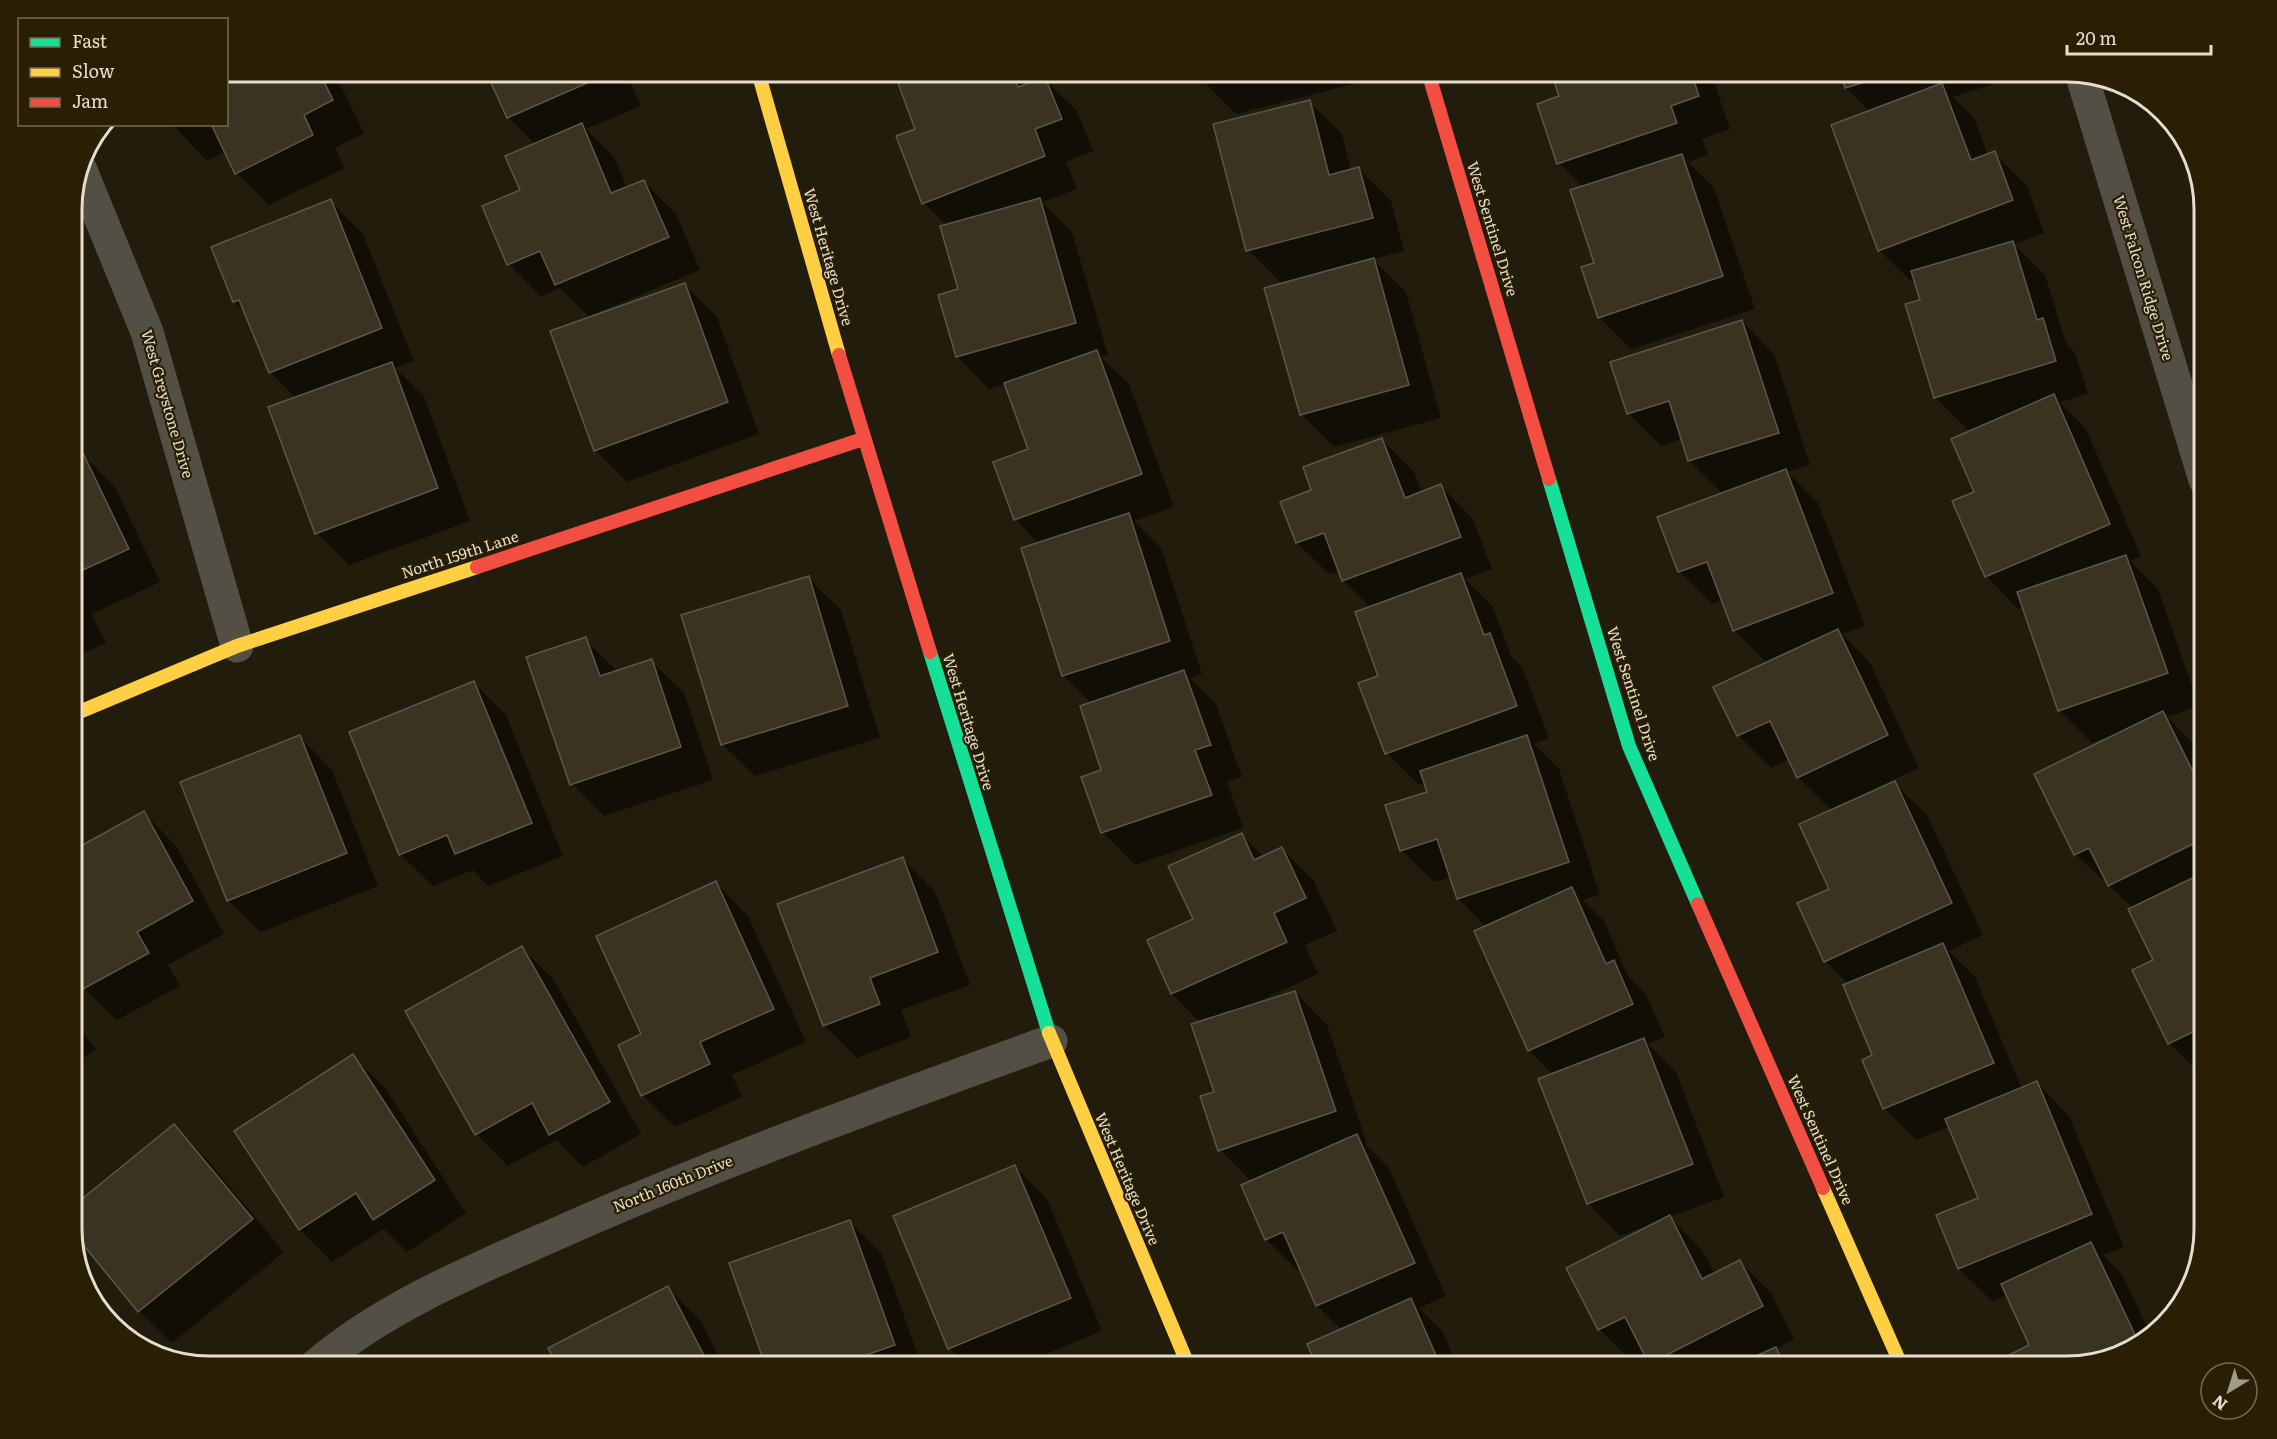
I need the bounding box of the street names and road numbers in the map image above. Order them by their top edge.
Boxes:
street label: West Sentinel Drive [1462,158,1525,299]
street label: West Heritage Drive [799,185,860,328]
street label: West Falcon Ridge Drive [2108,192,2181,363]
street label: West Greystone Drive [136,327,201,481]
street label: North 159th Lane [398,524,521,583]
street label: West Sentinel Drive [1602,623,1667,764]
street label: West Heritage Drive [938,650,1001,793]
street label: West Sentinel Drive [1782,1071,1860,1208]
street label: West Heritage Drive [1090,1108,1167,1249]
street label: North 160th Drive [609,1148,736,1217]

